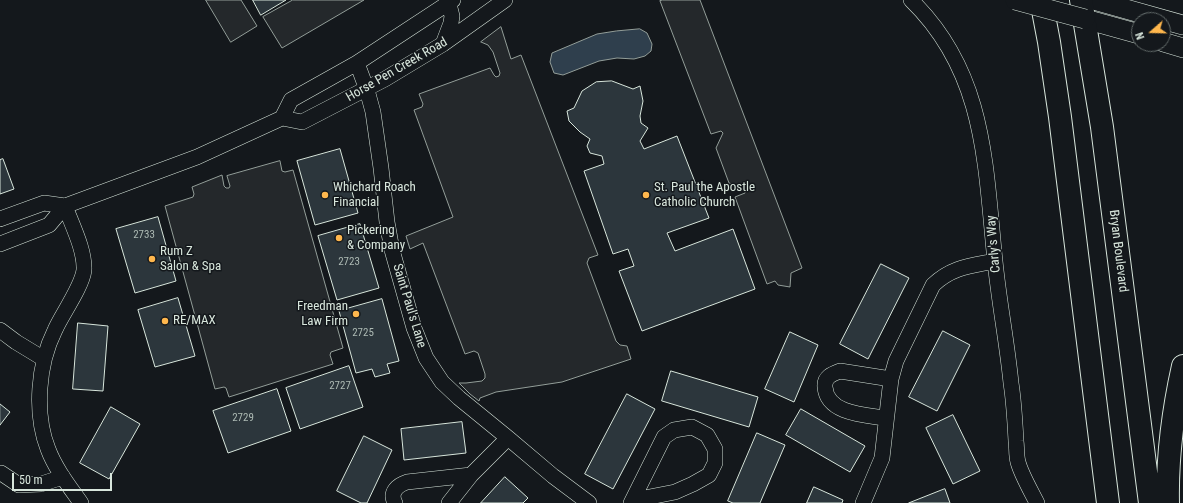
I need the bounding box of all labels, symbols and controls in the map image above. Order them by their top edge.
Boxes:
north arrow [1131,12,1171,52]
text: N [1133,31,1147,41]
street label: Horse Pen Creek Road [344,35,450,105]
place label: Whichard Roach Financial [333,180,416,211]
place label: St. Paul the Apostle Catholic Church [654,180,755,211]
marker: Whichard Roach Financial [320,190,330,200]
marker: St. Paul the Apostle Catholic Church [641,190,651,200]
street label: Bryan Boulevard [1105,209,1131,293]
street label: Carly's Way [984,214,1004,274]
place label: Pickering & Company [347,223,405,254]
house number: 2733 [133,228,155,242]
marker: Pickering & Company [334,233,344,243]
place label: Rum Z Salon & Spa [160,244,221,275]
marker: Rum Z Salon & Spa [147,254,157,264]
house number: 2723 [338,255,360,269]
street label: Saint Paul's Lane [389,262,429,350]
place label: Freedman Law Firm [297,299,348,330]
marker: Freedman Law Firm [351,309,361,319]
place label: RE/MAX [173,313,216,329]
marker: RE/MAX [160,316,170,326]
house number: 2725 [352,326,374,340]
house number: 2727 [329,379,351,393]
house number: 2729 [232,411,254,425]
scale bar [14,465,114,491]
text: 50 m [19,473,43,487]

